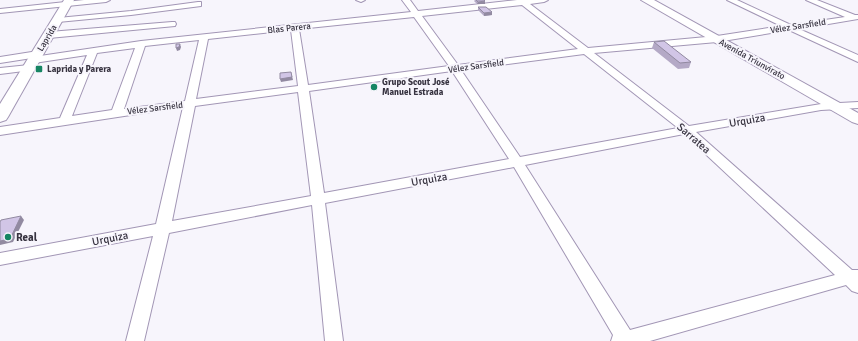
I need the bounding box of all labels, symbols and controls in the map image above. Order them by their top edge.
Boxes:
street label: Vélez Sarsfield [769,17,827,36]
street label: Blas Parera [267,21,312,36]
street label: Laprida [35,23,60,54]
street label: Avenida Triunvirato [717,37,787,82]
street label: Vélez Sarsfield [447,57,505,76]
marker: Laprida y Parera [34,64,44,74]
place label: Laprida y Parera [47,64,112,75]
place label: Grupo Scout José Manuel Estrada [382,77,450,98]
marker: Grupo Scout José Manuel Estrada [369,82,379,92]
street label: Vélez Sarsfield [127,100,184,117]
street label: Urquiza [728,111,767,130]
street label: Sarratea [674,120,713,157]
street label: Urquiza [410,170,449,189]
street label: Urquiza [91,229,130,248]
place label: Real [16,231,38,244]
marker: Real [3,232,13,242]

